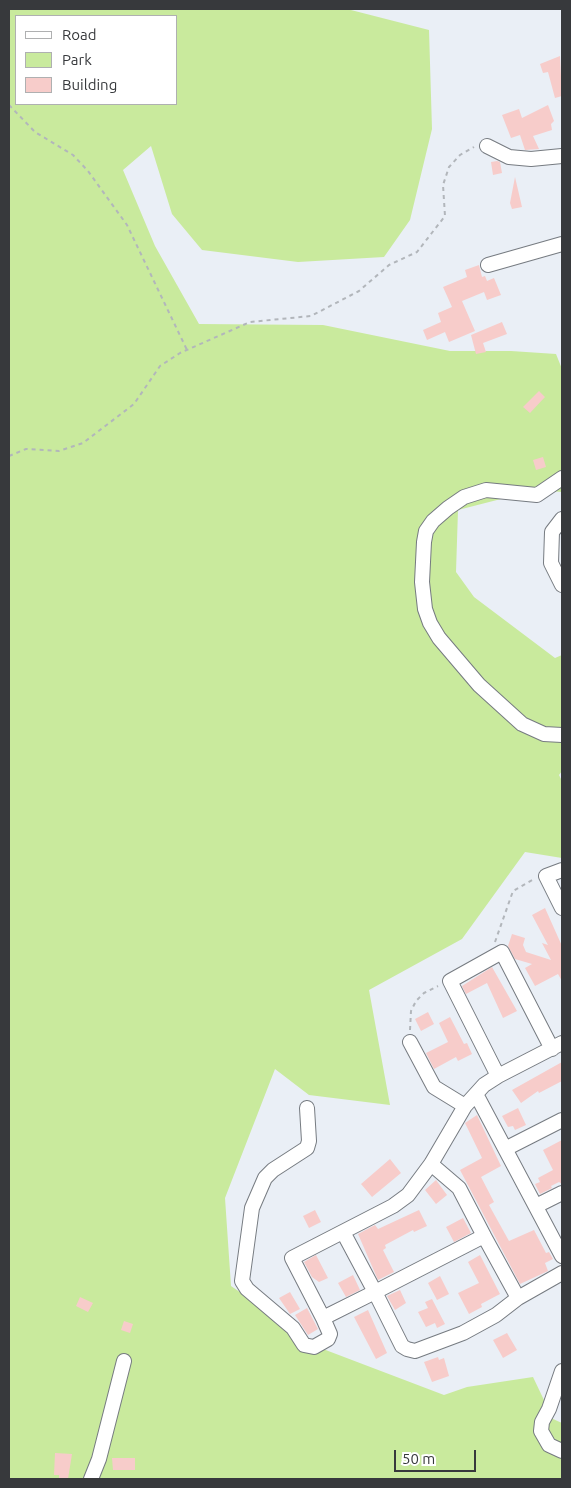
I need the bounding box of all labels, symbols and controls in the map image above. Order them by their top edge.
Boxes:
legend [15,15,178,105]
text: Road [62,26,97,43]
text: Park [62,51,92,68]
text: Building [62,76,117,93]
scale bar [396,1440,478,1472]
text: 50 m [402,1450,435,1467]

